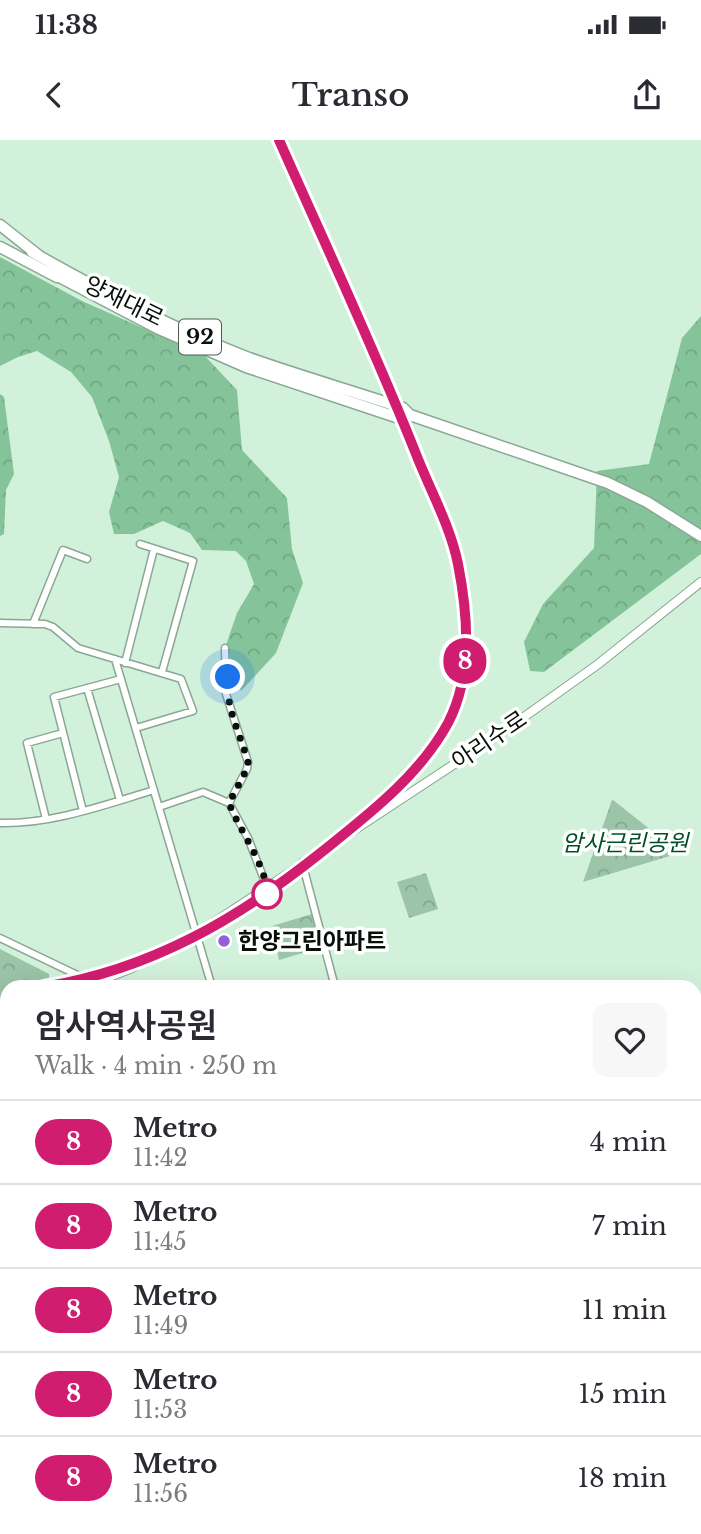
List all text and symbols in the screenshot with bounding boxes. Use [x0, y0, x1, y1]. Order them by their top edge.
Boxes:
text: 11:38 [35, 9, 98, 41]
text: Transo [292, 75, 409, 115]
icon: back [35, 76, 73, 114]
icon: share [628, 76, 666, 114]
street label: 양재대로 [80, 270, 168, 332]
road number: 92 [179, 320, 221, 354]
line badge: 8 [442, 638, 488, 684]
text: 8 [457, 646, 473, 675]
your location [210, 659, 245, 694]
street label: 아리수로 [446, 705, 532, 775]
park label: 암사근린공원 [562, 829, 690, 857]
unlabelled marker [252, 879, 282, 909]
place label: 한양그린아파트 [238, 927, 386, 955]
marker: 한양그린아파트 [216, 933, 232, 949]
button: heart [593, 1003, 667, 1077]
text: 암사역사공원 [35, 1005, 217, 1046]
text: Walk · 4 min · 250 m [35, 1052, 277, 1080]
text: Metro [133, 1112, 217, 1144]
text: 4 min [590, 1126, 667, 1158]
text: 8 [66, 1127, 81, 1156]
text: 11:42 [133, 1144, 188, 1172]
text: Metro [133, 1196, 217, 1228]
text: 7 min [592, 1210, 667, 1242]
text: 8 [66, 1211, 81, 1240]
text: 11:45 [133, 1228, 187, 1256]
text: Metro [133, 1280, 217, 1312]
text: 11 min [582, 1294, 667, 1326]
text: 8 [66, 1295, 81, 1324]
text: 11:49 [133, 1312, 188, 1340]
text: Metro [133, 1364, 217, 1396]
text: 15 min [578, 1378, 667, 1410]
text: 8 [66, 1379, 81, 1408]
text: 11:53 [133, 1396, 187, 1424]
text: Metro [133, 1448, 217, 1480]
text: 18 min [578, 1462, 667, 1494]
text: 8 [66, 1463, 81, 1492]
text: 11:56 [133, 1480, 188, 1508]

